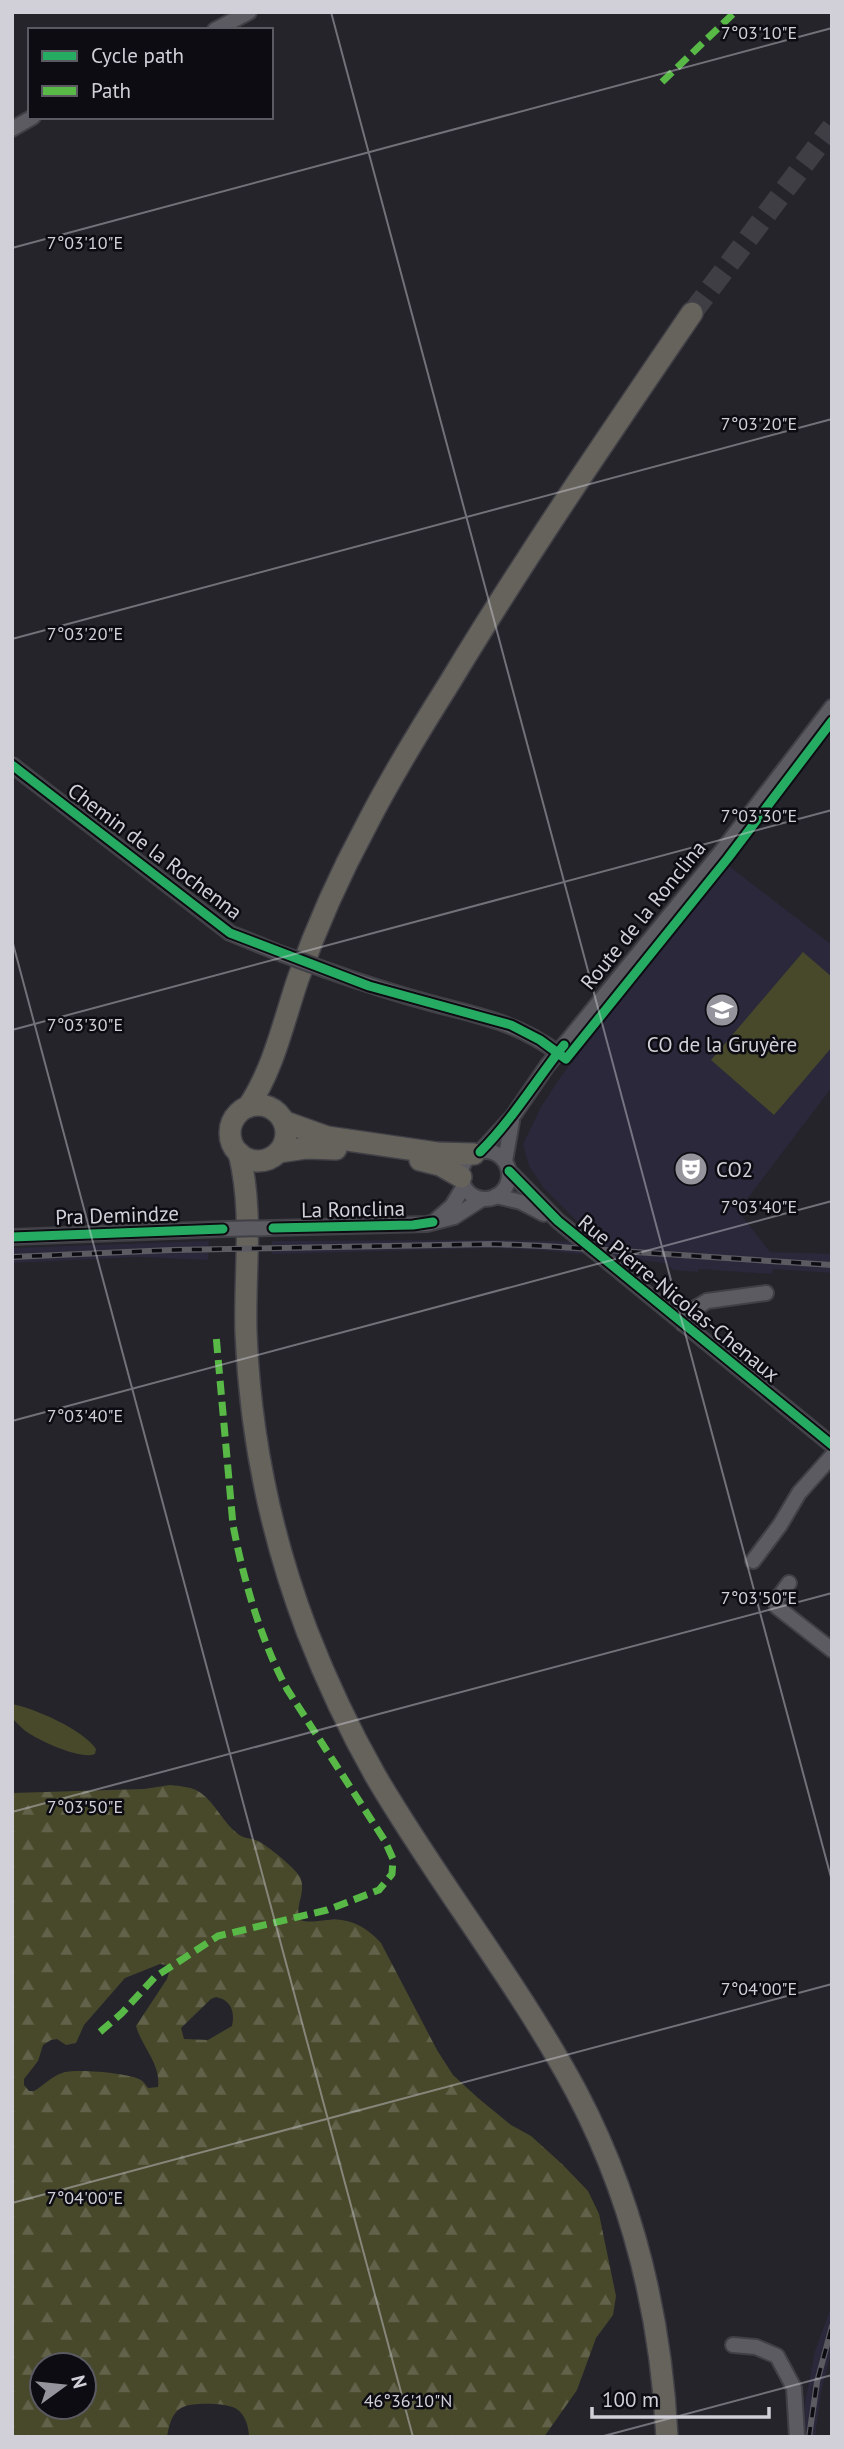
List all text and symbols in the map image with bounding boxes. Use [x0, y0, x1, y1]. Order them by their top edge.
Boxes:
text: 7°03'10"E [721, 21, 797, 44]
legend [28, 28, 273, 119]
text: Cycle path [91, 42, 184, 69]
text: Path [91, 77, 131, 104]
text: 7°03'10"E [47, 231, 123, 254]
text: 7°03'20"E [721, 412, 797, 435]
text: 7°03'20"E [47, 622, 123, 645]
street label: Chemin de la Rochenna [62, 777, 248, 925]
text: 7°03'30"E [721, 804, 797, 827]
street label: Route de la Ronclina [575, 835, 711, 995]
school or university icon: CO de la Gruyère [703, 991, 741, 1029]
text: 7°03'30"E [47, 1013, 123, 1036]
place label: CO de la Gruyère [647, 1031, 797, 1058]
theatre icon: CO2 [672, 1150, 710, 1188]
place label: CO2 [716, 1156, 753, 1183]
street label: La Ronclina [301, 1195, 405, 1223]
text: 7°03'40"E [721, 1195, 797, 1218]
street label: Pra Demindze [55, 1199, 179, 1231]
street label: Rue Pierre-Nicolas-Chenaux [573, 1208, 785, 1388]
text: 7°03'40"E [47, 1404, 123, 1427]
text: 7°03'50"E [721, 1586, 797, 1609]
text: 7°03'50"E [47, 1795, 123, 1818]
text: 7°04'00"E [721, 1977, 797, 2000]
text: 7°04'00"E [47, 2186, 123, 2209]
north arrow [28, 2351, 98, 2421]
text: N [66, 2372, 93, 2391]
scale bar [592, 2376, 769, 2420]
text: 100 m [602, 2386, 659, 2413]
text: 46°36'10"N [364, 2389, 452, 2412]

